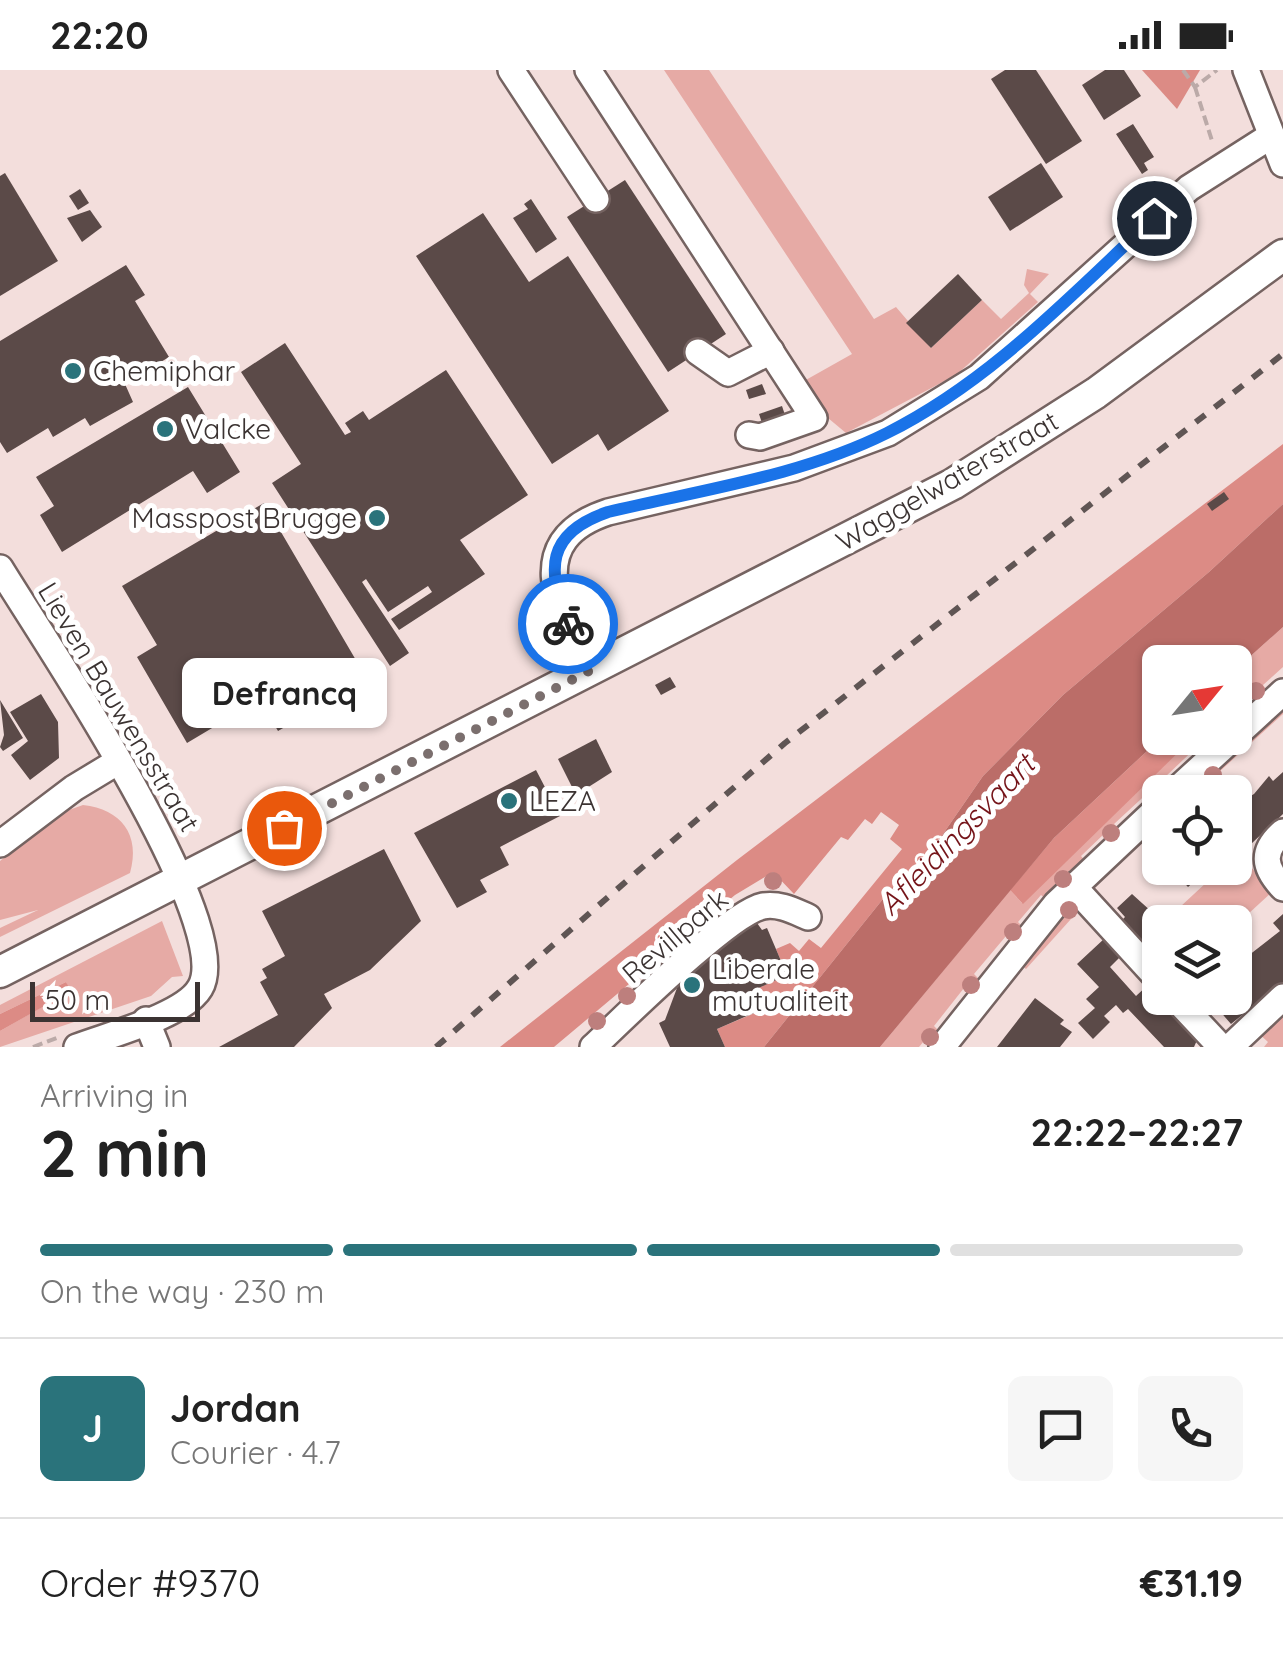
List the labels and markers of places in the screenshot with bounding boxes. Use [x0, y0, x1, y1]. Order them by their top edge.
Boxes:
pin [1112, 176, 1197, 261]
place label: Chemiphar [93, 353, 235, 388]
marker: Chemiphar [62, 360, 84, 382]
place label: Valcke [185, 411, 271, 446]
marker: Valcke [154, 418, 176, 440]
place label: Masspost Brugge [132, 500, 357, 535]
marker: Masspost Brugge [366, 507, 388, 529]
callout: Defrancq [182, 658, 386, 728]
place label: LEZA [529, 783, 596, 818]
pin [242, 786, 327, 871]
marker: LEZA [498, 790, 520, 812]
place label: Liberale mutualiteit [712, 951, 849, 1018]
marker: Liberale mutualiteit [681, 974, 703, 996]

